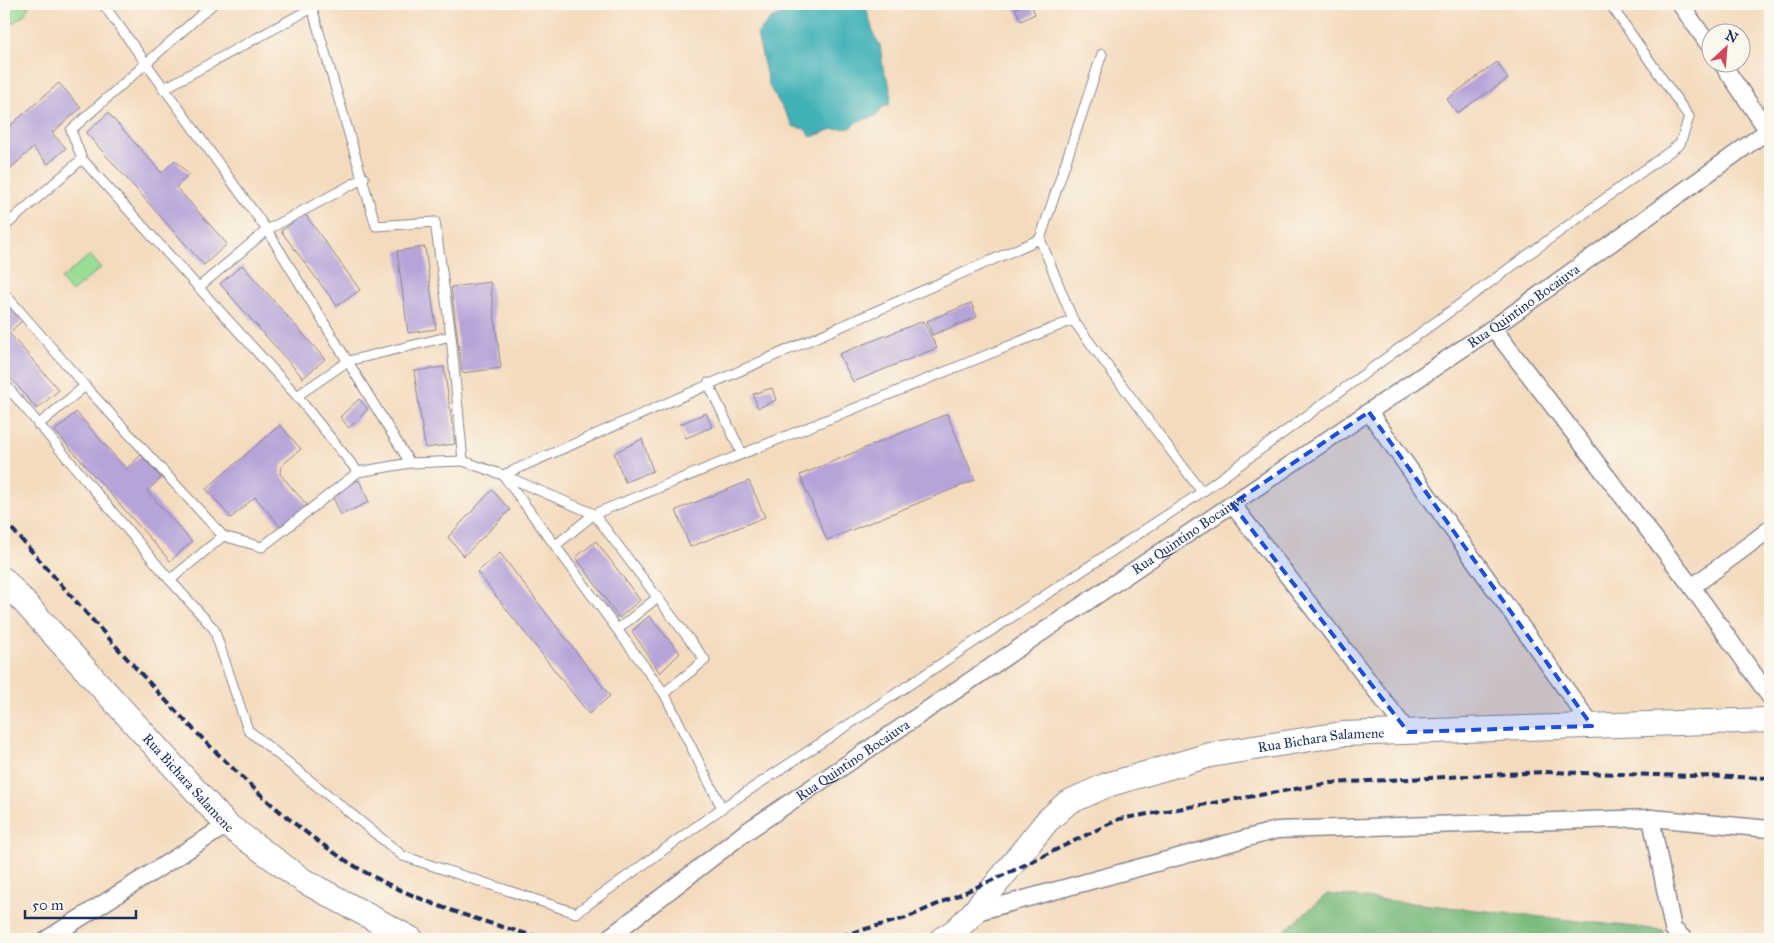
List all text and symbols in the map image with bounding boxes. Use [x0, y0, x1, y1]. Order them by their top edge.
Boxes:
north arrow [1702, 22, 1752, 72]
text: N [1722, 27, 1741, 47]
street label: Rua Quintino Bocaiuva [1464, 261, 1583, 352]
street label: Rua Quintino Bocaiuva [1128, 490, 1249, 578]
street label: Rua Quintino Bocaiuva [793, 716, 913, 805]
street label: Rua Bichara Salamene [1256, 725, 1385, 756]
street label: Rua Bichara Salamene [139, 730, 237, 836]
scale bar [25, 888, 136, 920]
text: 50 m [32, 896, 64, 914]

